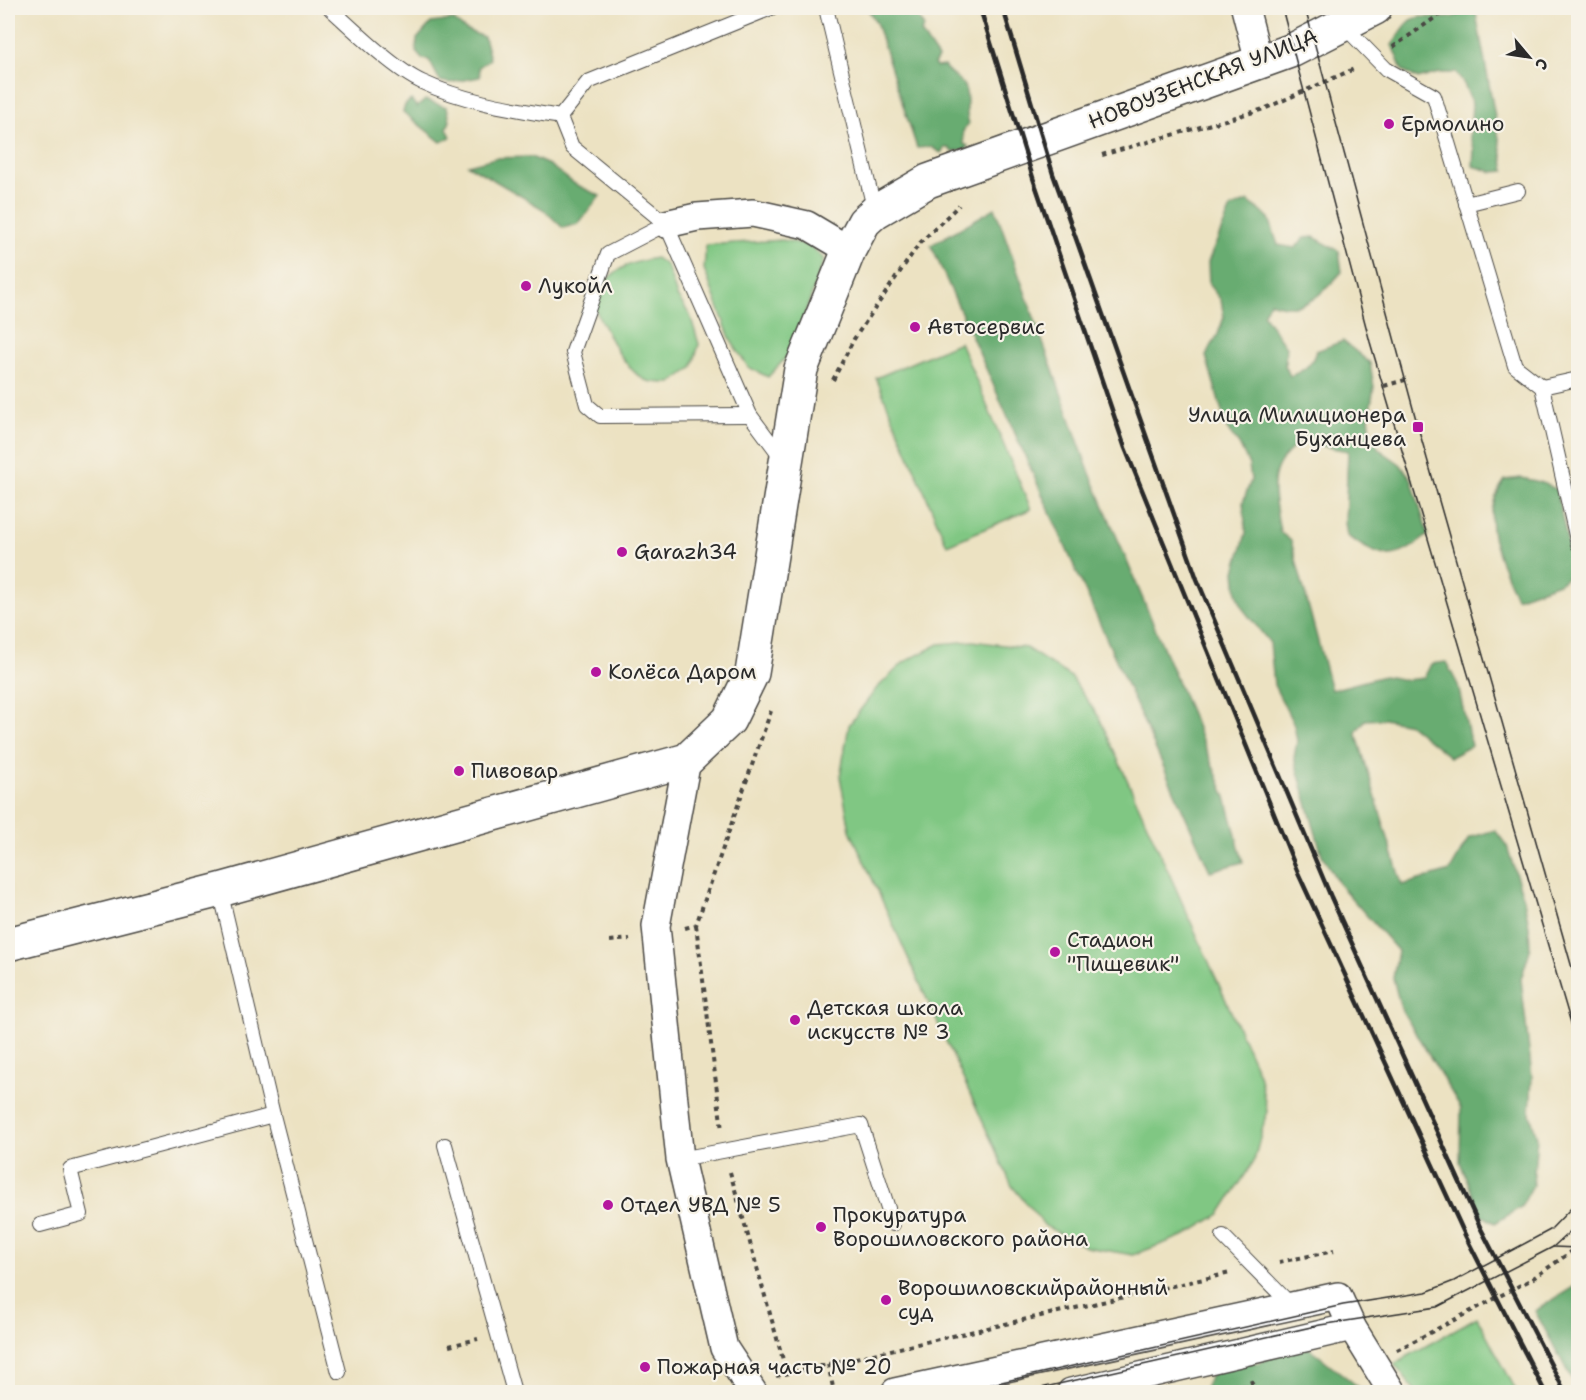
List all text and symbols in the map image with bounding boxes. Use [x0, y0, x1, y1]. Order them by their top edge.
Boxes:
street label: НОВОУЗЕНСКАЯ УЛИЦА [1084, 22, 1322, 136]
north arrow [1499, 27, 1559, 87]
text: С [1530, 55, 1553, 74]
place label: Ермолино [1401, 110, 1504, 138]
marker: Ермолино [1382, 117, 1396, 131]
place label: Лукойл [538, 272, 613, 300]
marker: Лукойл [519, 279, 533, 293]
place label: Автосервис [927, 313, 1045, 341]
marker: Автосервис [908, 320, 922, 334]
place label: Улица Милиционера Буханцева [1188, 401, 1406, 453]
marker: Улица Милиционера Буханцева [1411, 420, 1425, 434]
place label: Garazh34 [634, 538, 737, 566]
marker: Garazh34 [615, 545, 629, 559]
place label: Колёса Даром [608, 658, 756, 686]
marker: Колёса Даром [589, 665, 603, 679]
place label: Пивовар [471, 757, 558, 785]
marker: Пивовар [452, 764, 466, 778]
place label: Стадион "Пищевик" [1067, 926, 1179, 978]
marker: Стадион "Пищевик" [1048, 945, 1062, 959]
place label: Детская школа искусств № 3 [807, 994, 963, 1046]
marker: Детская школа искусств № 3 [788, 1013, 802, 1027]
place label: Отдел УВД № 5 [620, 1191, 781, 1219]
marker: Отдел УВД № 5 [601, 1198, 615, 1212]
place label: Прокуратура Ворошиловского района [833, 1201, 1088, 1253]
marker: Прокуратура Ворошиловского района [814, 1220, 828, 1234]
place label: Ворошиловскийрайонный суд [898, 1274, 1168, 1326]
marker: Ворошиловскийрайонный суд [879, 1293, 893, 1307]
place label: Пожарная часть № 20 [657, 1353, 892, 1381]
marker: Пожарная часть № 20 [638, 1360, 652, 1374]

